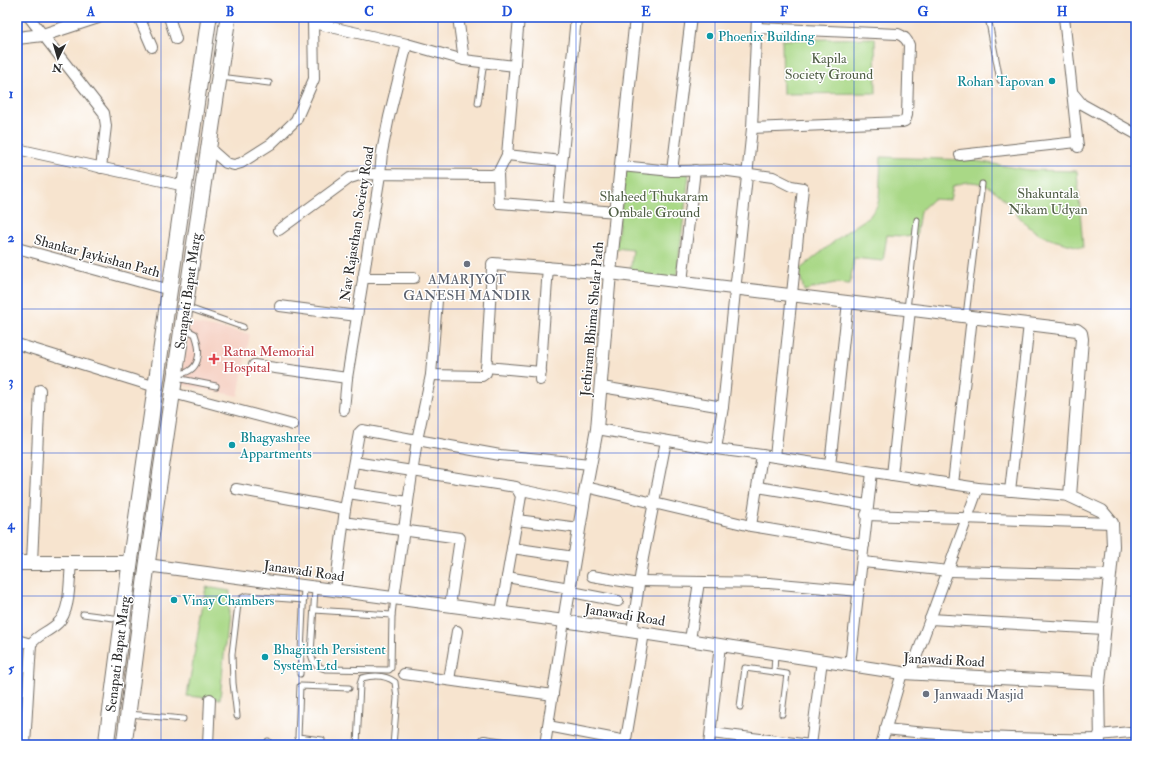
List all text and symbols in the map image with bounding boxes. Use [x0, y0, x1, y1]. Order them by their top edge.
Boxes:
text: A [86, 4, 96, 20]
text: B [226, 4, 234, 20]
text: C [364, 4, 374, 20]
text: D [502, 4, 513, 20]
text: E [641, 4, 651, 20]
text: F [780, 4, 789, 20]
text: G [918, 4, 929, 20]
text: H [1057, 4, 1068, 20]
place label: Phoenix Building [718, 28, 816, 45]
marker: Phoenix Building [705, 31, 715, 41]
north arrow [38, 38, 78, 78]
park label: Kapila Society Ground [785, 50, 873, 84]
text: N [51, 60, 64, 74]
place label: Rohan Tapovan [957, 73, 1044, 91]
marker: Rohan Tapovan [1047, 76, 1057, 86]
text: 1 [9, 86, 14, 102]
street label: Nav Rajasthan Society Road [336, 145, 379, 303]
park label: Shakuntala Nikam Udyan [1008, 185, 1088, 219]
park label: Shaheed Thukaram Ombale Ground [600, 188, 709, 221]
text: 2 [8, 230, 15, 246]
street label: Shankar Jaykishan Path [32, 231, 162, 282]
street label: Senapati Bapat Marg [171, 231, 206, 350]
street label: Jethiram Bhima Shelar Path [577, 240, 607, 398]
marker: AMARJYOT GANESH MANDIR [462, 259, 472, 269]
place label: AMARJYOT GANESH MANDIR [403, 271, 532, 304]
place label: Ratna Memorial Hospital [223, 343, 315, 377]
marker: Ratna Memorial Hospital [208, 353, 220, 365]
text: 3 [9, 374, 14, 390]
place label: Bhagyashree Appartments [239, 429, 312, 463]
marker: Bhagyashree Appartments [227, 440, 237, 450]
text: 4 [6, 517, 15, 533]
street label: Janawadi Road [262, 557, 345, 585]
place label: Vinay Chambers [182, 592, 275, 610]
street label: Senapati Bapat Marg [102, 594, 135, 713]
marker: Vinay Chambers [169, 595, 179, 605]
street label: Janawadi Road [583, 600, 666, 630]
place label: Bhagirath Persistent System Ltd [273, 641, 386, 675]
street label: Janawadi Road [902, 649, 985, 671]
marker: Bhagirath Persistent System Ltd [260, 652, 270, 662]
text: 5 [8, 661, 14, 677]
place label: Janwaadi Masjid [933, 686, 1024, 703]
marker: Janwaadi Masjid [921, 689, 931, 699]

